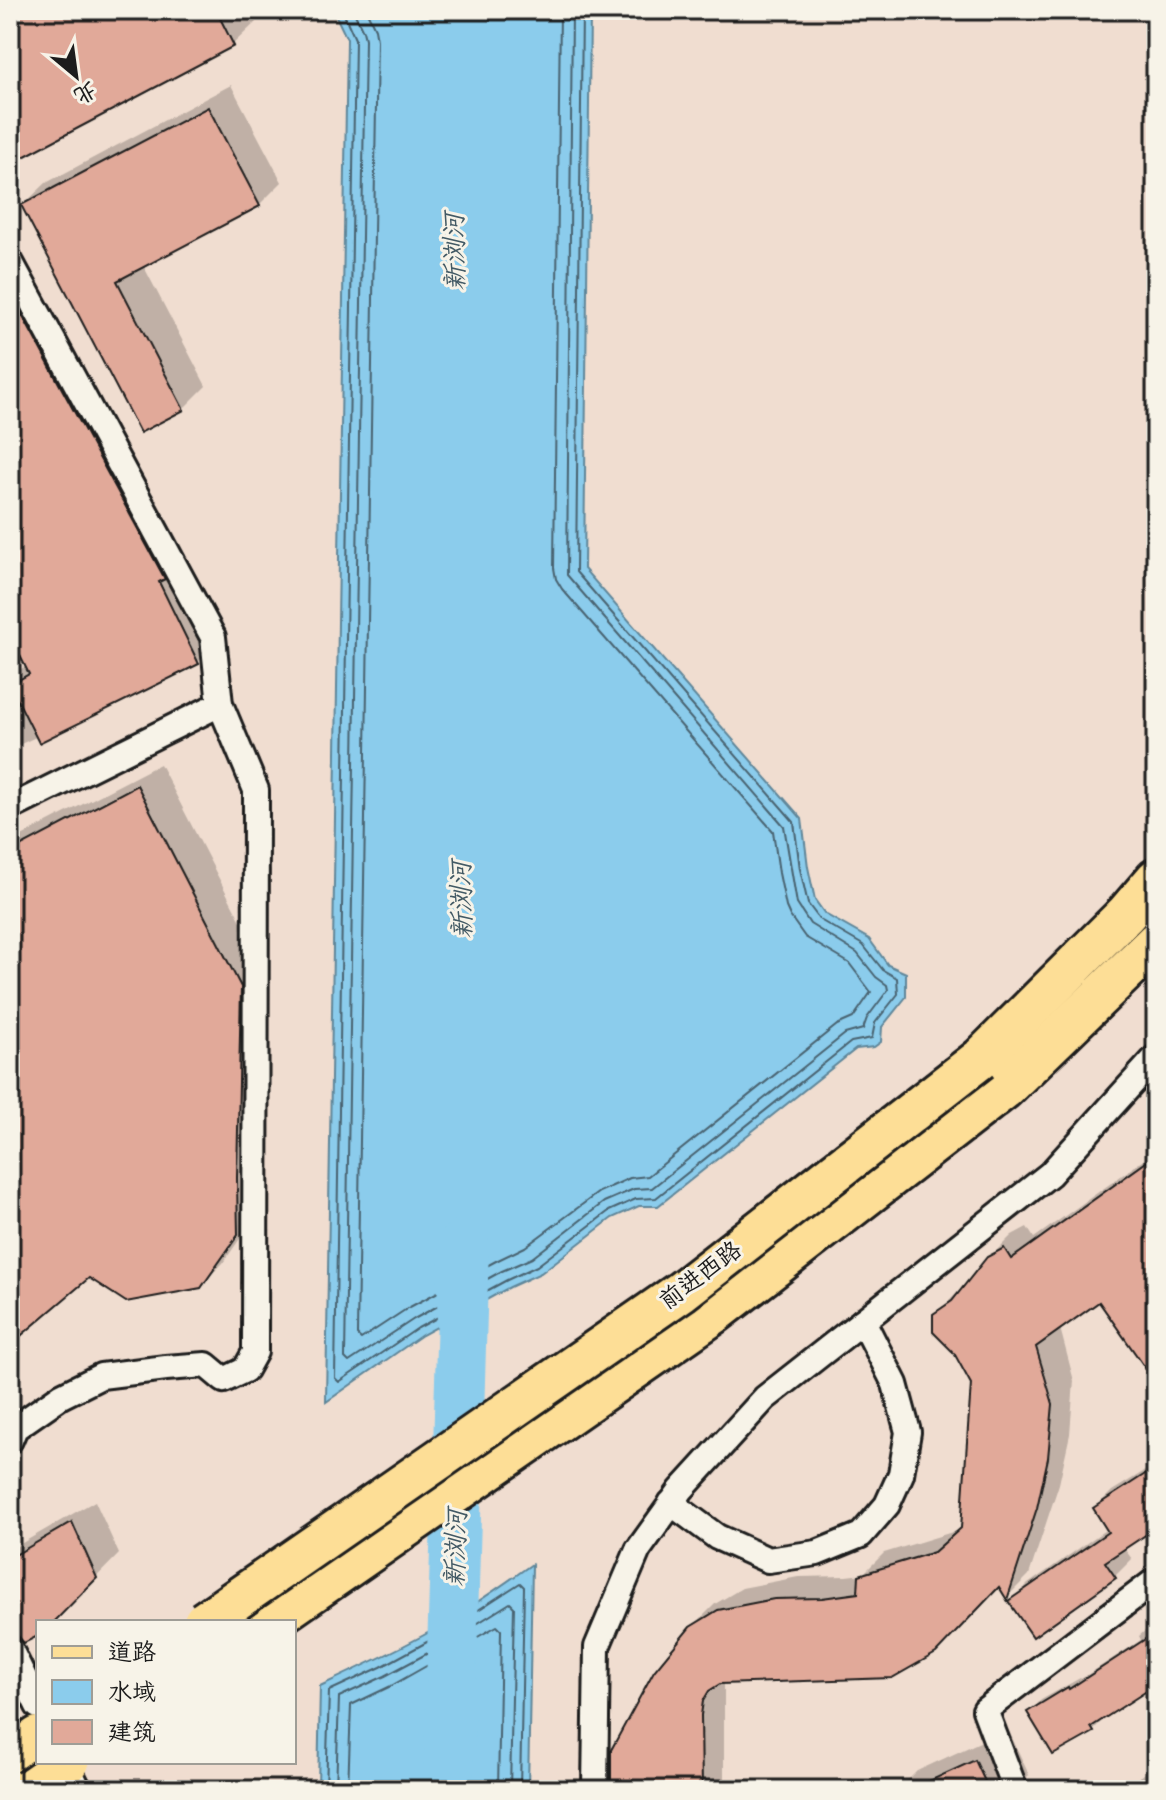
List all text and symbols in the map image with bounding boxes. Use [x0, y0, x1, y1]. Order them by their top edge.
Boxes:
north arrow [36, 36, 116, 116]
text: 北 [69, 76, 103, 112]
water label: 新浏河 [435, 209, 471, 291]
water label: 新浏河 [442, 857, 478, 939]
street label: 前进西路 [651, 1233, 747, 1315]
water label: 新浏河 [436, 1504, 472, 1588]
legend [36, 1620, 296, 1764]
text: 道路 [108, 1635, 156, 1666]
text: 水域 [108, 1675, 156, 1706]
text: 建筑 [108, 1715, 156, 1746]

